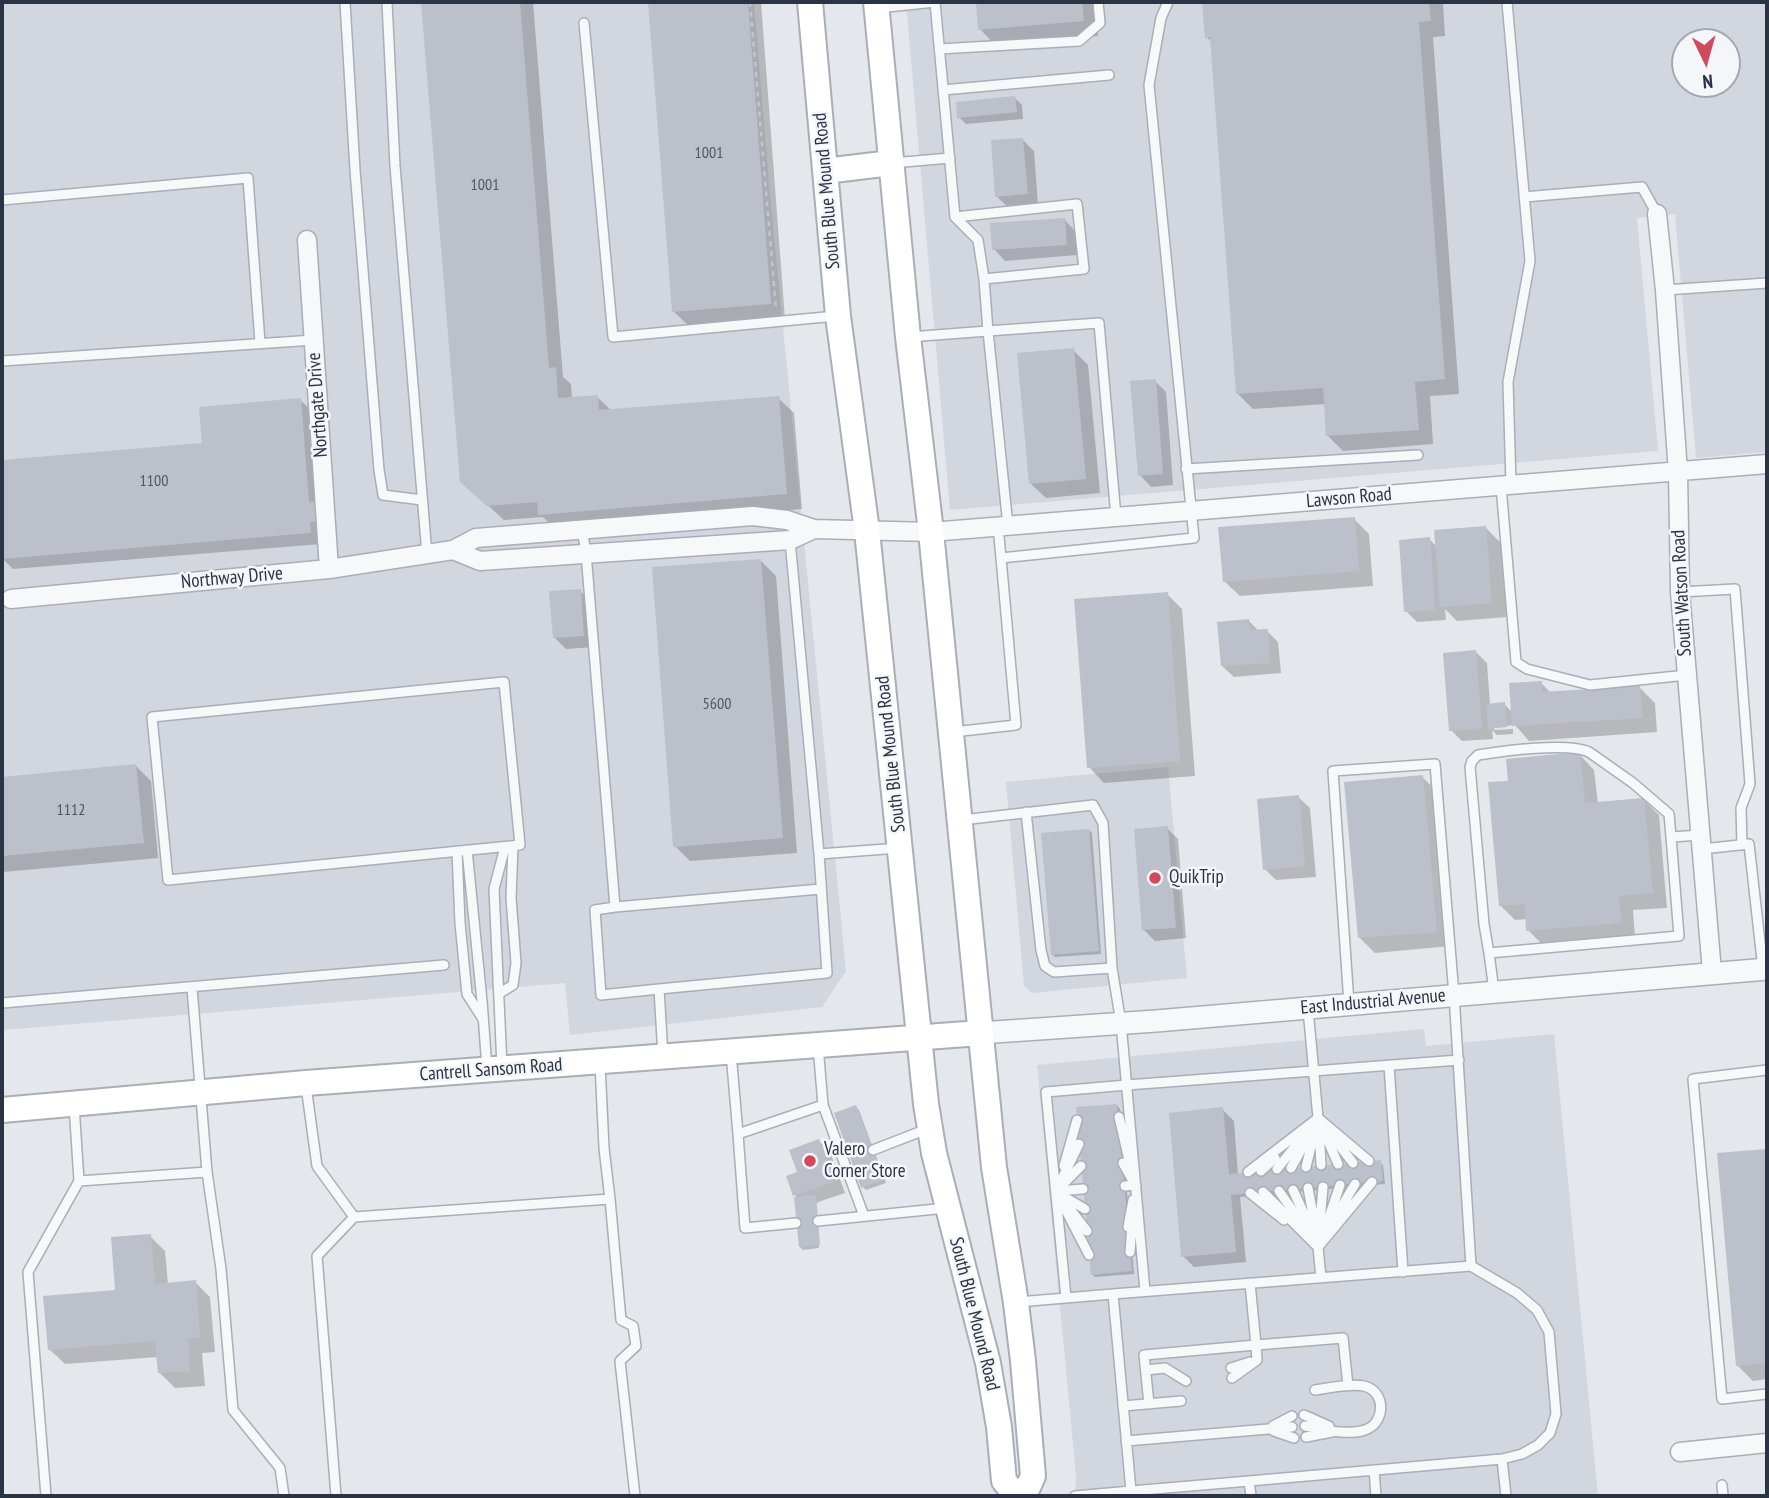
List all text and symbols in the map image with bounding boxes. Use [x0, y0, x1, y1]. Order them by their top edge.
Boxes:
north arrow [1671, 28, 1741, 98]
text: N [1702, 70, 1714, 94]
street label: South Blue Mound Road [809, 112, 845, 270]
house number: 1001 [695, 143, 723, 163]
house number: 1001 [471, 175, 499, 195]
street label: Northgate Drive [303, 352, 333, 458]
house number: 1100 [140, 471, 168, 491]
street label: Lawson Road [1305, 483, 1393, 513]
street label: South Watson Road [1667, 529, 1697, 657]
street label: Northway Drive [180, 562, 284, 594]
street label: South Blue Mound Road [871, 675, 911, 833]
house number: 5600 [703, 694, 731, 714]
house number: 1112 [57, 800, 85, 820]
place label: QuikTrip [1169, 867, 1224, 889]
marker: QuikTrip [1147, 870, 1163, 886]
street label: East Industrial Avenue [1299, 984, 1447, 1020]
street label: Cantrell Sansom Road [419, 1054, 563, 1086]
place label: Valero Corner Store [824, 1139, 905, 1183]
marker: Valero Corner Store [802, 1153, 818, 1169]
street label: South Blue Mound Road [944, 1235, 1004, 1393]

